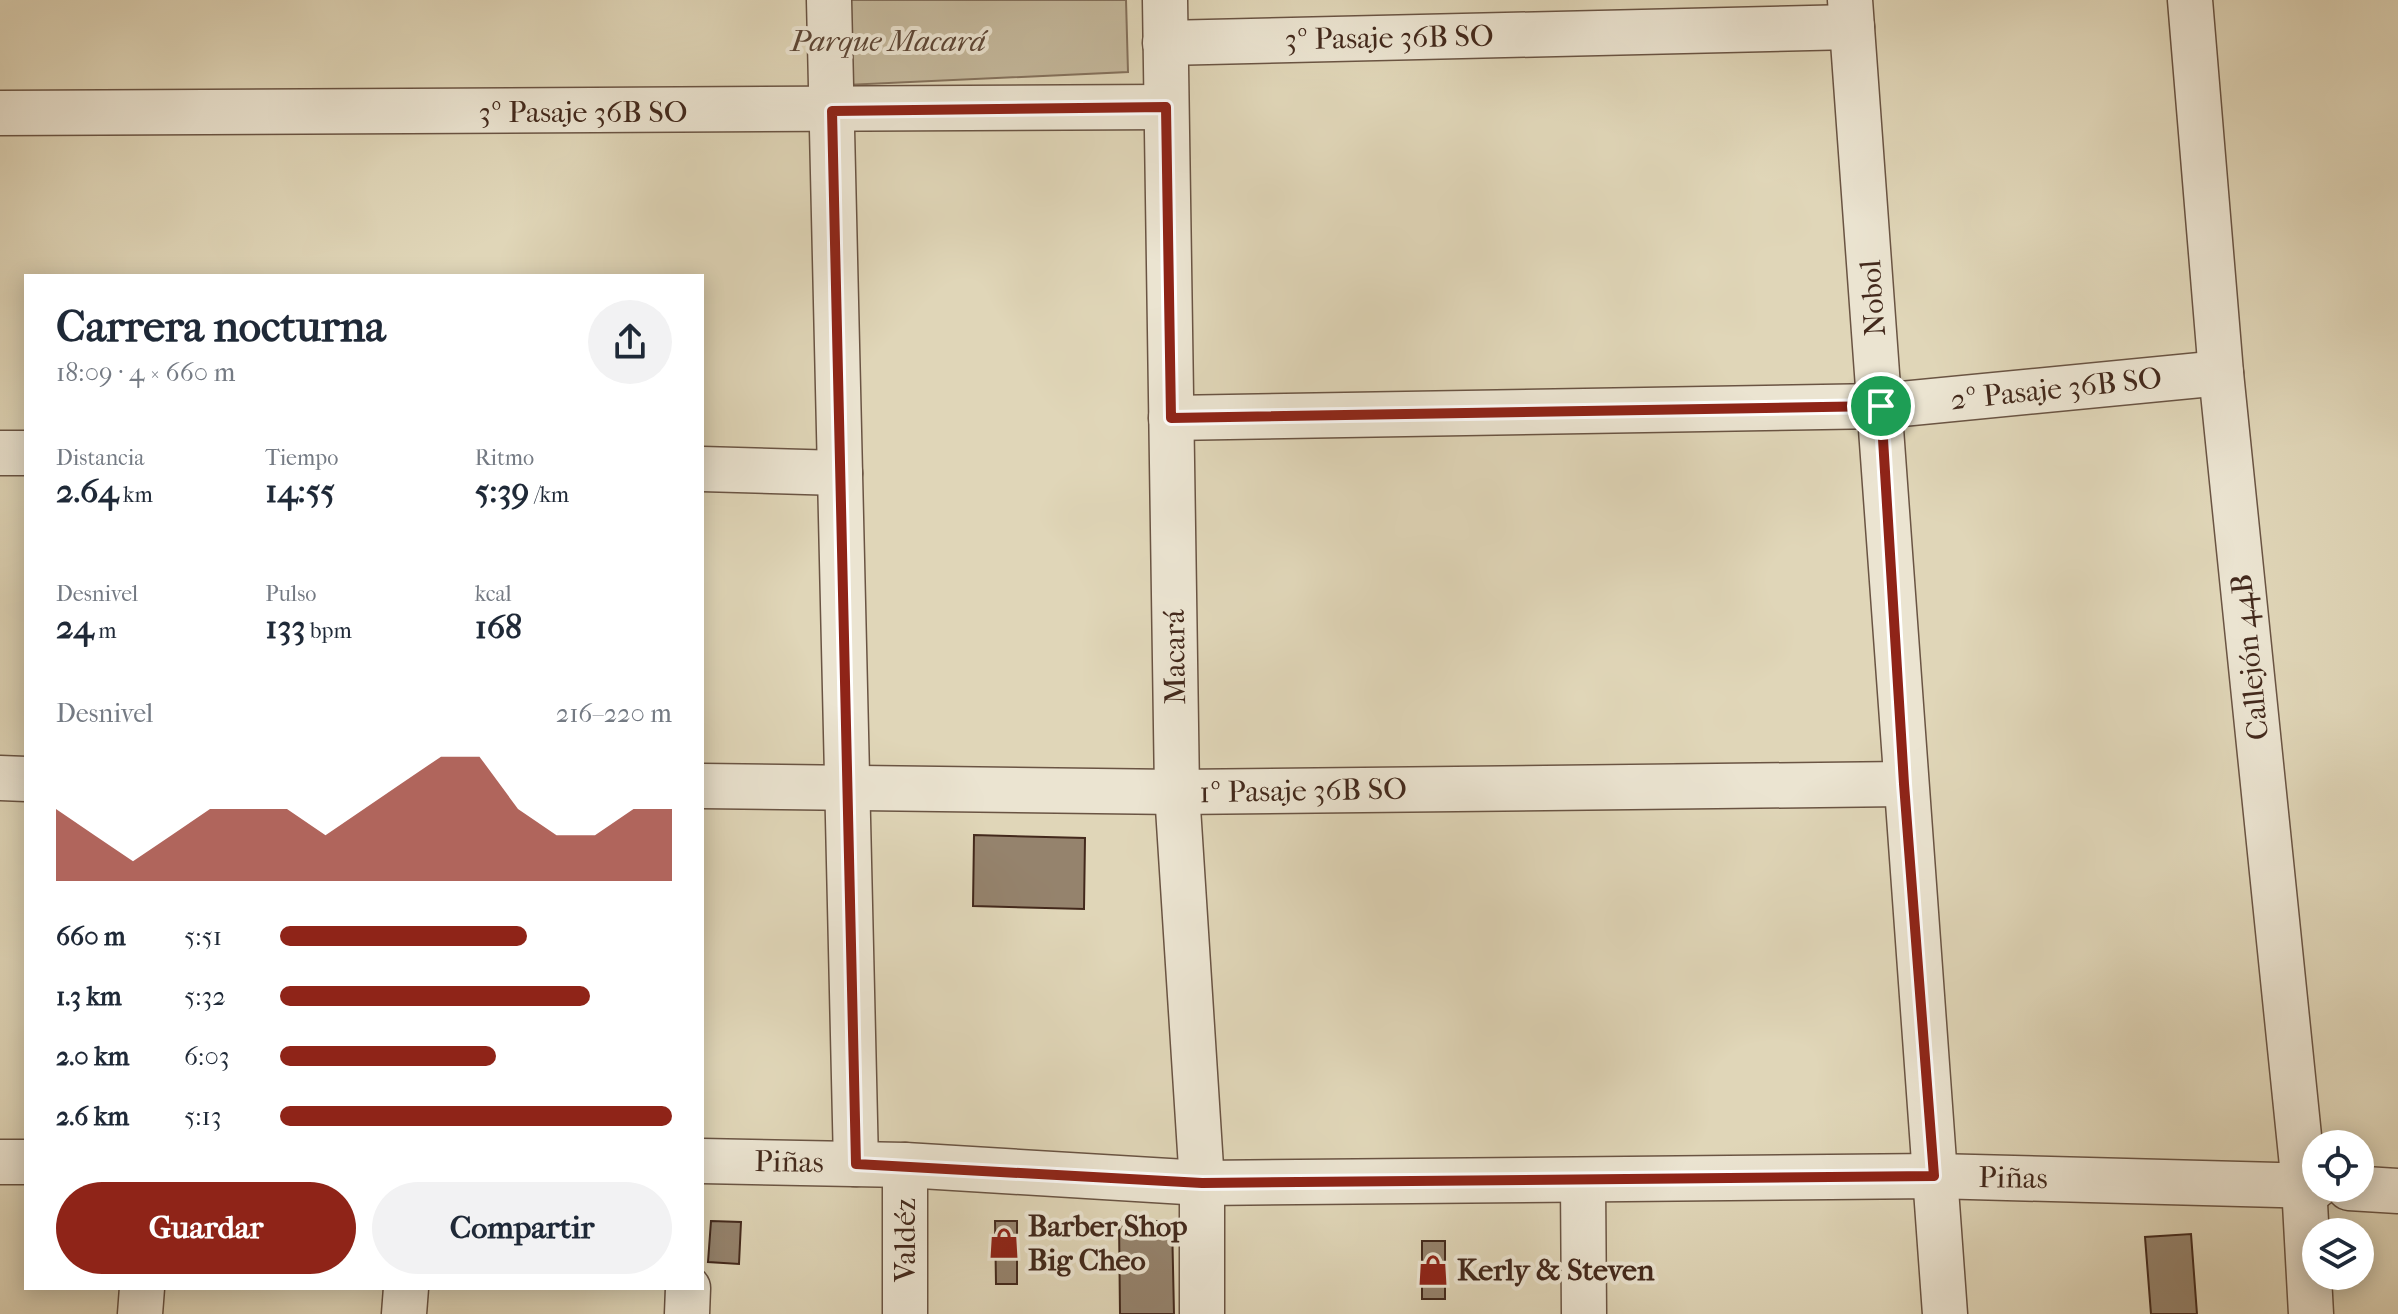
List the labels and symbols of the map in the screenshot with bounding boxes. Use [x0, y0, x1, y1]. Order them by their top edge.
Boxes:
street label: 3º Pasaje 36B SO [1284, 19, 1494, 57]
park label: Parque Macará [788, 24, 989, 59]
street label: 3º Pasaje 36B SO [478, 95, 688, 130]
street label: Nobol [1853, 259, 1893, 337]
street label: 2º Pasaje 36B SO [1949, 361, 2163, 417]
pin [1847, 372, 1915, 440]
street label: Callejón 44B [2224, 572, 2276, 742]
street label: Macará [1157, 608, 1193, 705]
street label: 1º Pasaje 36B SO [1199, 772, 1407, 810]
street label: Piñas [754, 1144, 824, 1180]
street label: Piñas [1978, 1160, 2048, 1196]
street label: Valdéz [888, 1198, 923, 1283]
place label: Barber Shop Big Cheo [1028, 1209, 1188, 1278]
shop icon: Barber Shop Big Cheo [987, 1226, 1021, 1260]
shop icon: Kerly & Steven [1416, 1253, 1450, 1287]
place label: Kerly & Steven [1457, 1253, 1655, 1288]

